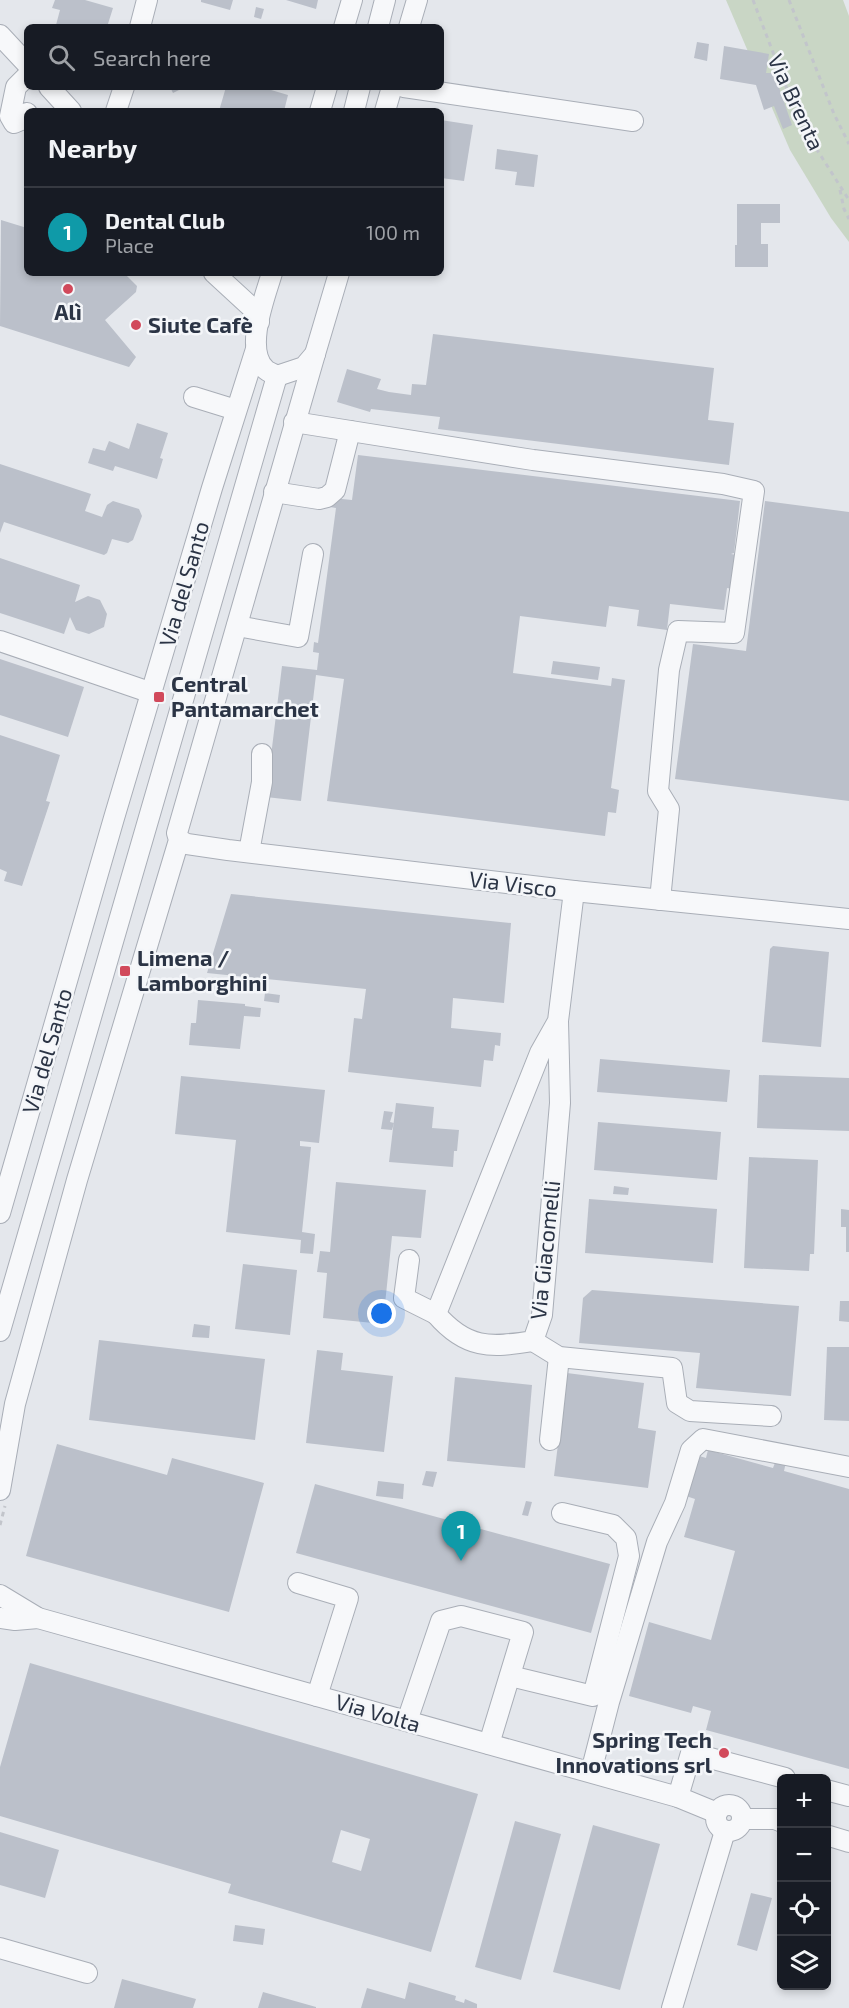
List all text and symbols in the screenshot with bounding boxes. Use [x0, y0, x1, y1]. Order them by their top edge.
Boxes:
search box [24, 24, 444, 90]
icon: search [45, 41, 78, 74]
text: Search here [93, 44, 211, 70]
street label: Via Brenta [763, 49, 830, 154]
text: Nearby [48, 132, 137, 163]
text: Dental Club [105, 207, 225, 233]
text: 1 [63, 220, 72, 244]
text: 100 m [366, 220, 420, 244]
text: Place [105, 233, 154, 257]
marker: Alì [61, 282, 75, 296]
place label: Alì [54, 298, 82, 324]
place label: Siute Cafè [148, 311, 253, 337]
marker: Siute Cafè [129, 318, 143, 332]
street label: Via del Santo [153, 518, 213, 649]
place label: Central Pantamarchet [171, 670, 319, 721]
marker: Central Pantamarchet [152, 690, 166, 704]
street label: Via Visco [468, 865, 559, 901]
place label: Limena / Lamborghini [137, 944, 267, 995]
marker: Limena / Lamborghini [118, 964, 132, 978]
street label: Via del Santo [16, 985, 76, 1116]
street label: Via Giacomelli [524, 1179, 564, 1321]
your location [367, 1299, 396, 1328]
pin: 1 [442, 1512, 480, 1561]
street label: Via Volta [333, 1688, 424, 1737]
place label: Spring Tech Innovations srl [556, 1726, 713, 1777]
marker: Spring Tech Innovations srl [717, 1746, 731, 1760]
map controls [777, 1774, 831, 1990]
button: + [777, 1774, 831, 1828]
button: − [777, 1828, 831, 1882]
button: locate [777, 1882, 831, 1936]
button: layers [777, 1936, 831, 1990]

